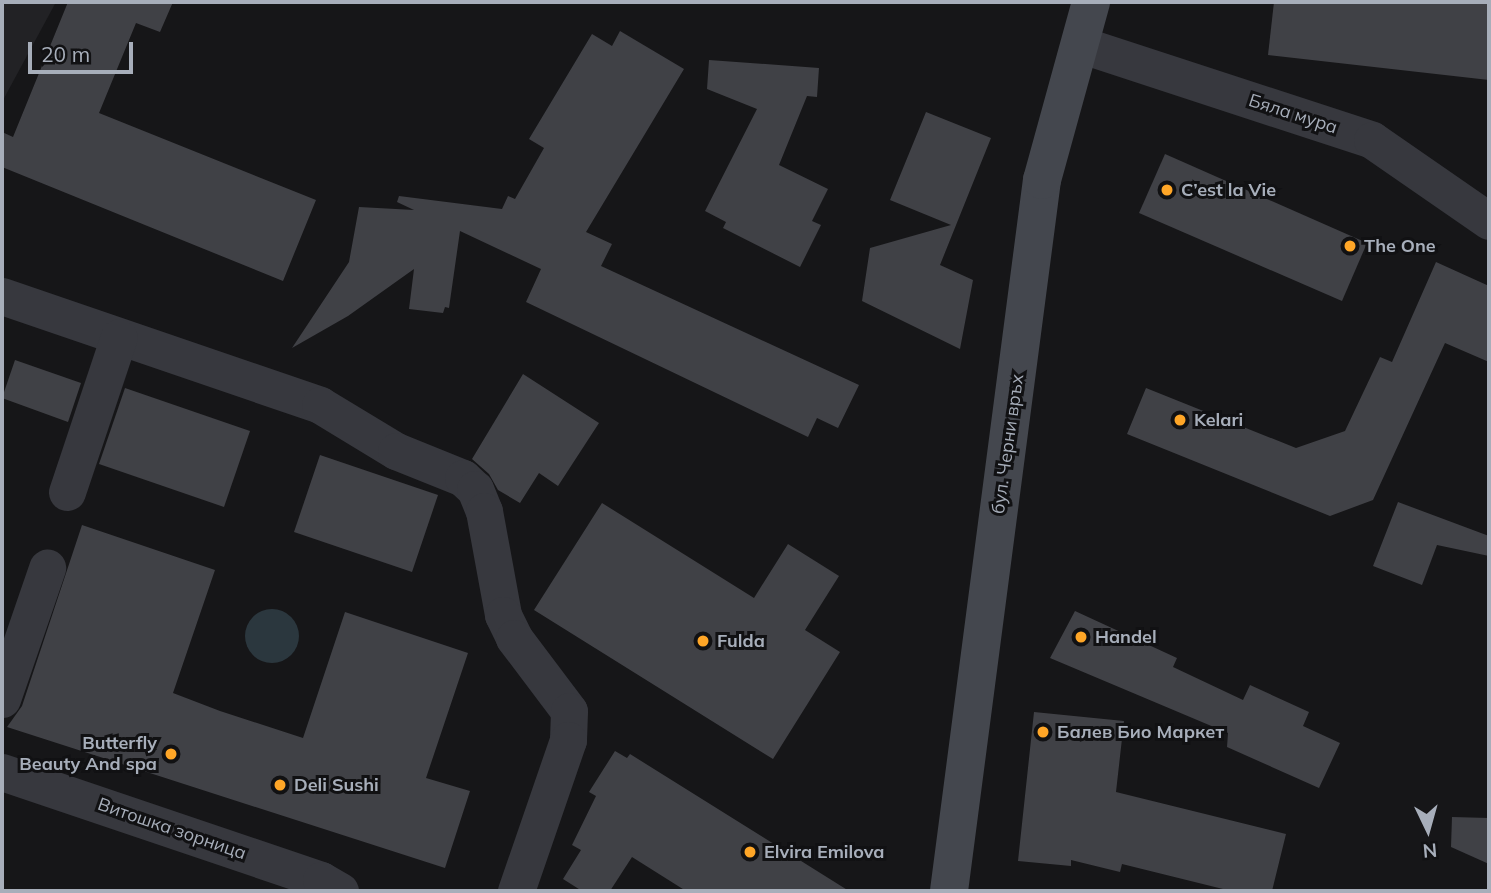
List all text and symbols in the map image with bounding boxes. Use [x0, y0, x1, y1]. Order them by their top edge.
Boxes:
scale bar [32, 28, 136, 72]
text: 20 m [41, 41, 90, 67]
street label: Бяла мура [1246, 89, 1340, 139]
place label: C’est la Vie [1181, 179, 1276, 201]
marker: C’est la Vie [1159, 182, 1175, 198]
place label: The One [1364, 235, 1436, 257]
marker: The One [1342, 238, 1358, 254]
street label: бул. Черни връх [988, 373, 1028, 515]
place label: Kelari [1194, 409, 1243, 431]
marker: Kelari [1172, 412, 1188, 428]
place label: Handel [1095, 626, 1157, 648]
marker: Handel [1073, 629, 1089, 645]
place label: Fulda [717, 630, 765, 652]
marker: Fulda [695, 633, 711, 649]
place label: Балев Био Маркет [1057, 721, 1224, 743]
marker: Балев Био Маркет [1035, 724, 1051, 740]
place label: Butterfly Beauty And spa [19, 733, 157, 776]
marker: Butterfly Beauty And spa [163, 746, 179, 762]
place label: Deli Sushi [294, 774, 379, 796]
marker: Deli Sushi [272, 777, 288, 793]
street label: Витошка зорница [95, 793, 249, 865]
north arrow [1393, 795, 1463, 865]
text: N [1422, 838, 1438, 863]
place label: Elvira Emilova [764, 841, 885, 863]
marker: Elvira Emilova [742, 844, 758, 860]

